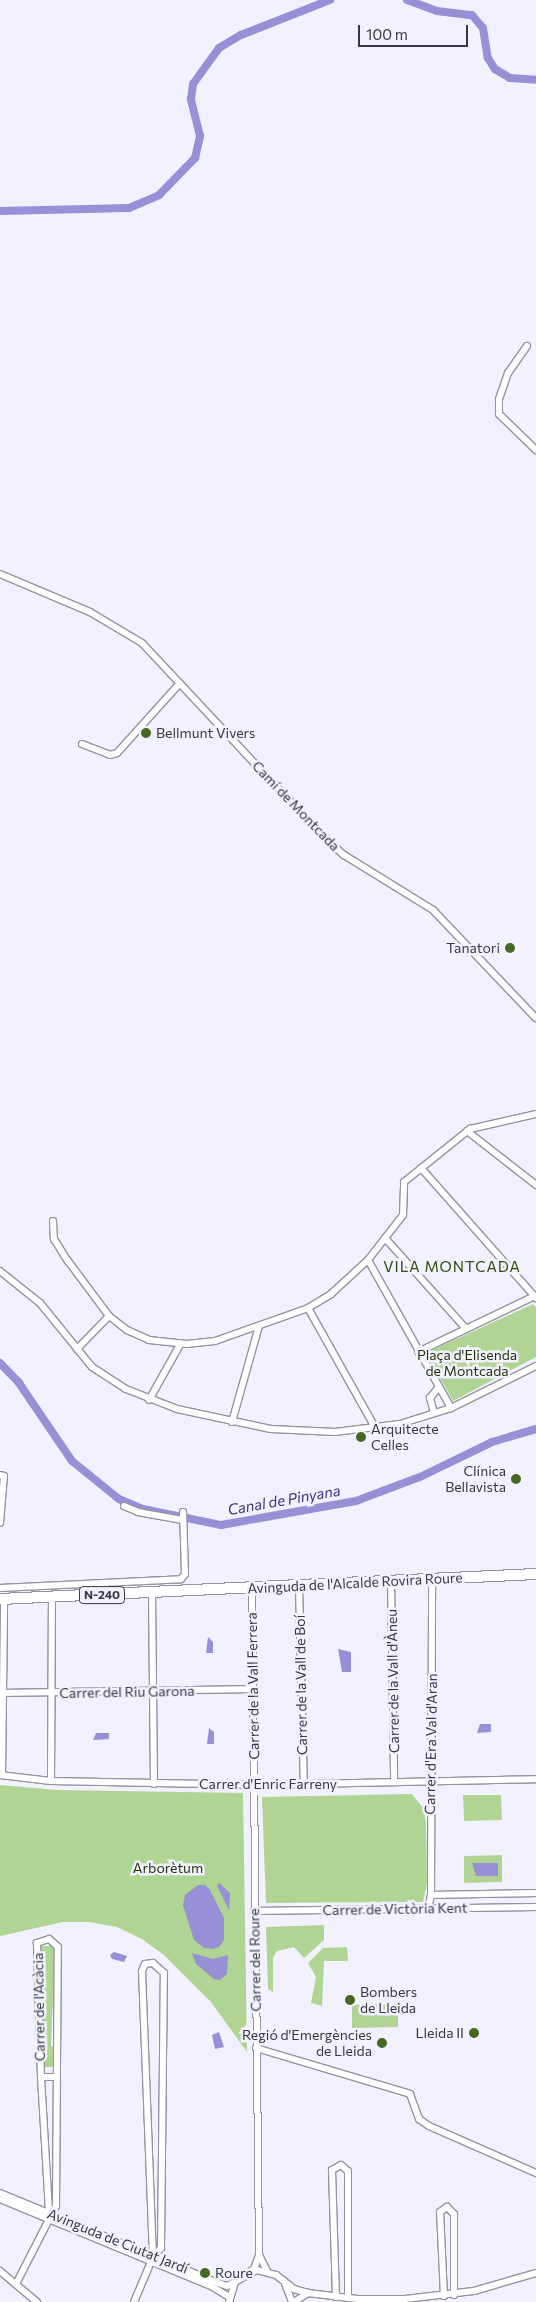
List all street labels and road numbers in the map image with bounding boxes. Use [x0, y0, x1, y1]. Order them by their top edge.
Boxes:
street label: Camí de Montcada [249, 758, 343, 854]
street label: Avinguda de l'Alcalde Rovira Roure [247, 1569, 463, 1597]
road number: N-240 [78, 1586, 126, 1604]
street label: Carrer de la Vall d'Àneu [383, 1609, 403, 1753]
street label: Carrer de la Vall Ferrera [243, 1612, 263, 1760]
street label: Carrer de la Vall de Boí [291, 1615, 311, 1755]
street label: Carrer d'Era Val d'Aran [421, 1673, 441, 1815]
street label: Carrer del Riu Garona [59, 1682, 195, 1702]
street label: Carrer d'Enric Farreny [199, 1776, 337, 1792]
street label: Carrer de Victòria Kent [322, 1899, 468, 1919]
street label: Carrer del Roure [246, 1908, 264, 2012]
street label: Carrer de l'Acàcia [30, 1953, 48, 2061]
street label: Avinguda de Ciutat Jardí [45, 2205, 191, 2277]

